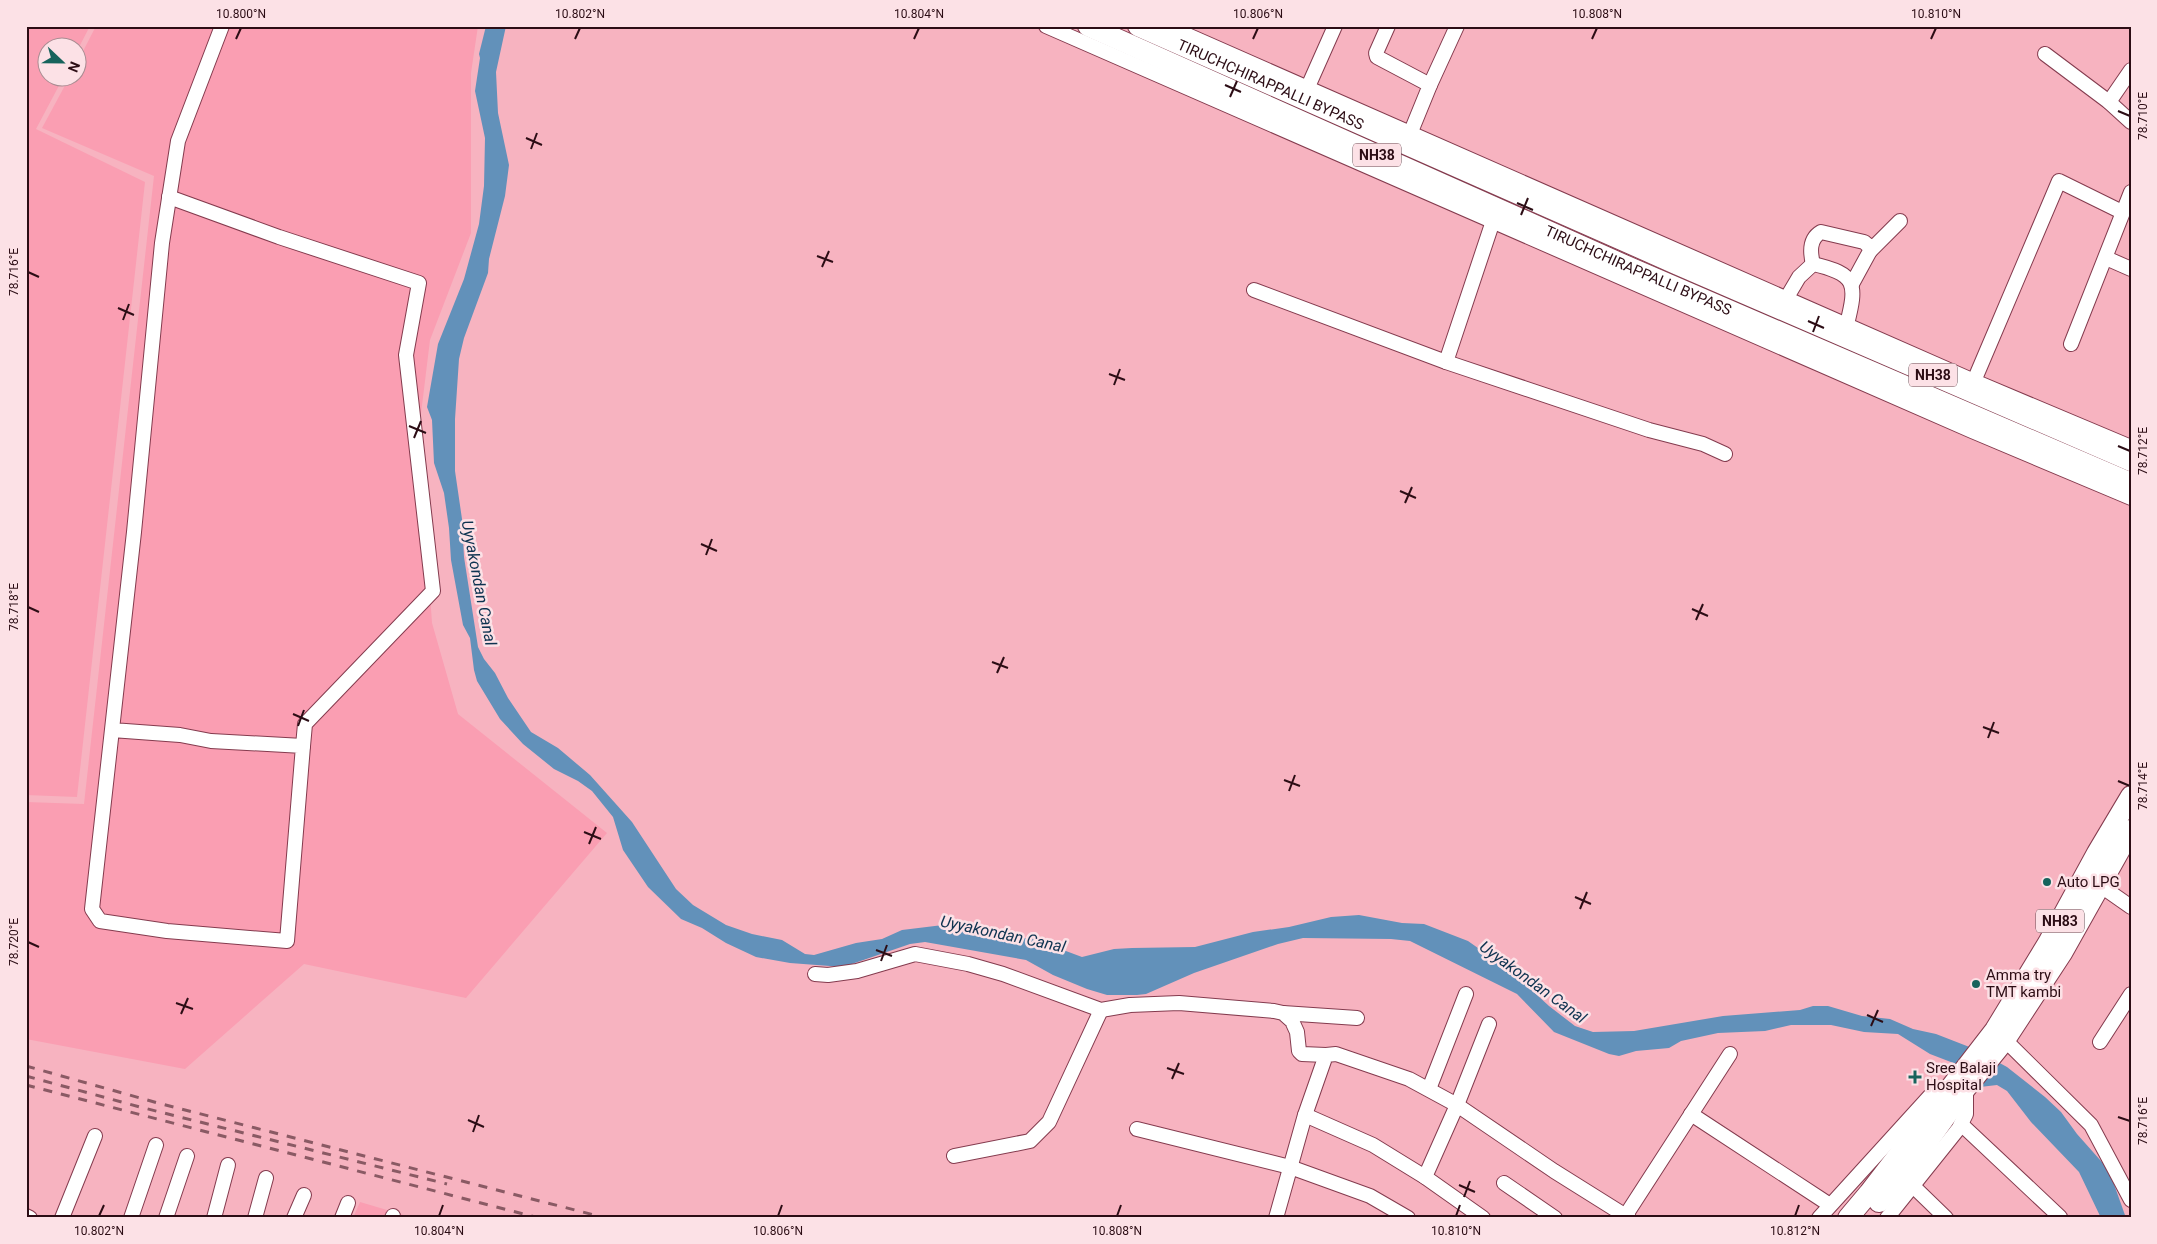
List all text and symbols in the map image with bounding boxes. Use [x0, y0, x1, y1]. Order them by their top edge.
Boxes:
text: 10.800°N [216, 7, 266, 21]
text: 10.802°N [555, 7, 605, 21]
text: 10.804°N [894, 7, 944, 21]
text: 10.806°N [1233, 7, 1283, 21]
text: 10.808°N [1572, 7, 1622, 21]
text: 10.810°N [1911, 7, 1961, 21]
street label: TIRUCHCHIRAPPALLI BYPASS [1175, 36, 1367, 134]
north arrow [38, 38, 88, 88]
text: N [65, 59, 83, 74]
text: 78.710°E [2136, 92, 2150, 140]
road number: NH38 [1353, 144, 1401, 166]
street label: TIRUCHCHIRAPPALLI BYPASS [1542, 222, 1734, 319]
text: 78.716°E [7, 248, 21, 296]
road number: NH38 [1909, 364, 1957, 386]
text: 78.712°E [2136, 427, 2150, 475]
water label: Uyyakondan Canal [458, 519, 501, 648]
text: 78.718°E [7, 583, 21, 631]
text: 78.714°E [2136, 762, 2150, 810]
place label: Auto LPG [2057, 873, 2120, 891]
marker: Auto LPG [2041, 876, 2053, 888]
road number: NH83 [2036, 909, 2084, 932]
water label: Uyyakondan Canal [939, 911, 1068, 957]
text: 78.720°E [7, 918, 21, 966]
water label: Uyyakondan Canal [1476, 937, 1590, 1027]
place label: Amma try TMT kambi [1986, 966, 2061, 1001]
marker: Amma try TMT kambi [1970, 978, 1982, 990]
place label: Sree Balaji Hospital [1926, 1059, 1996, 1094]
marker: Sree Balaji Hospital [1908, 1070, 1922, 1084]
text: 78.716°E [2136, 1097, 2150, 1145]
text: 10.802°N [74, 1224, 124, 1238]
text: 10.804°N [414, 1224, 464, 1238]
text: 10.806°N [753, 1224, 803, 1238]
text: 10.808°N [1092, 1224, 1142, 1238]
text: 10.810°N [1431, 1224, 1481, 1238]
text: 10.812°N [1770, 1224, 1820, 1238]

